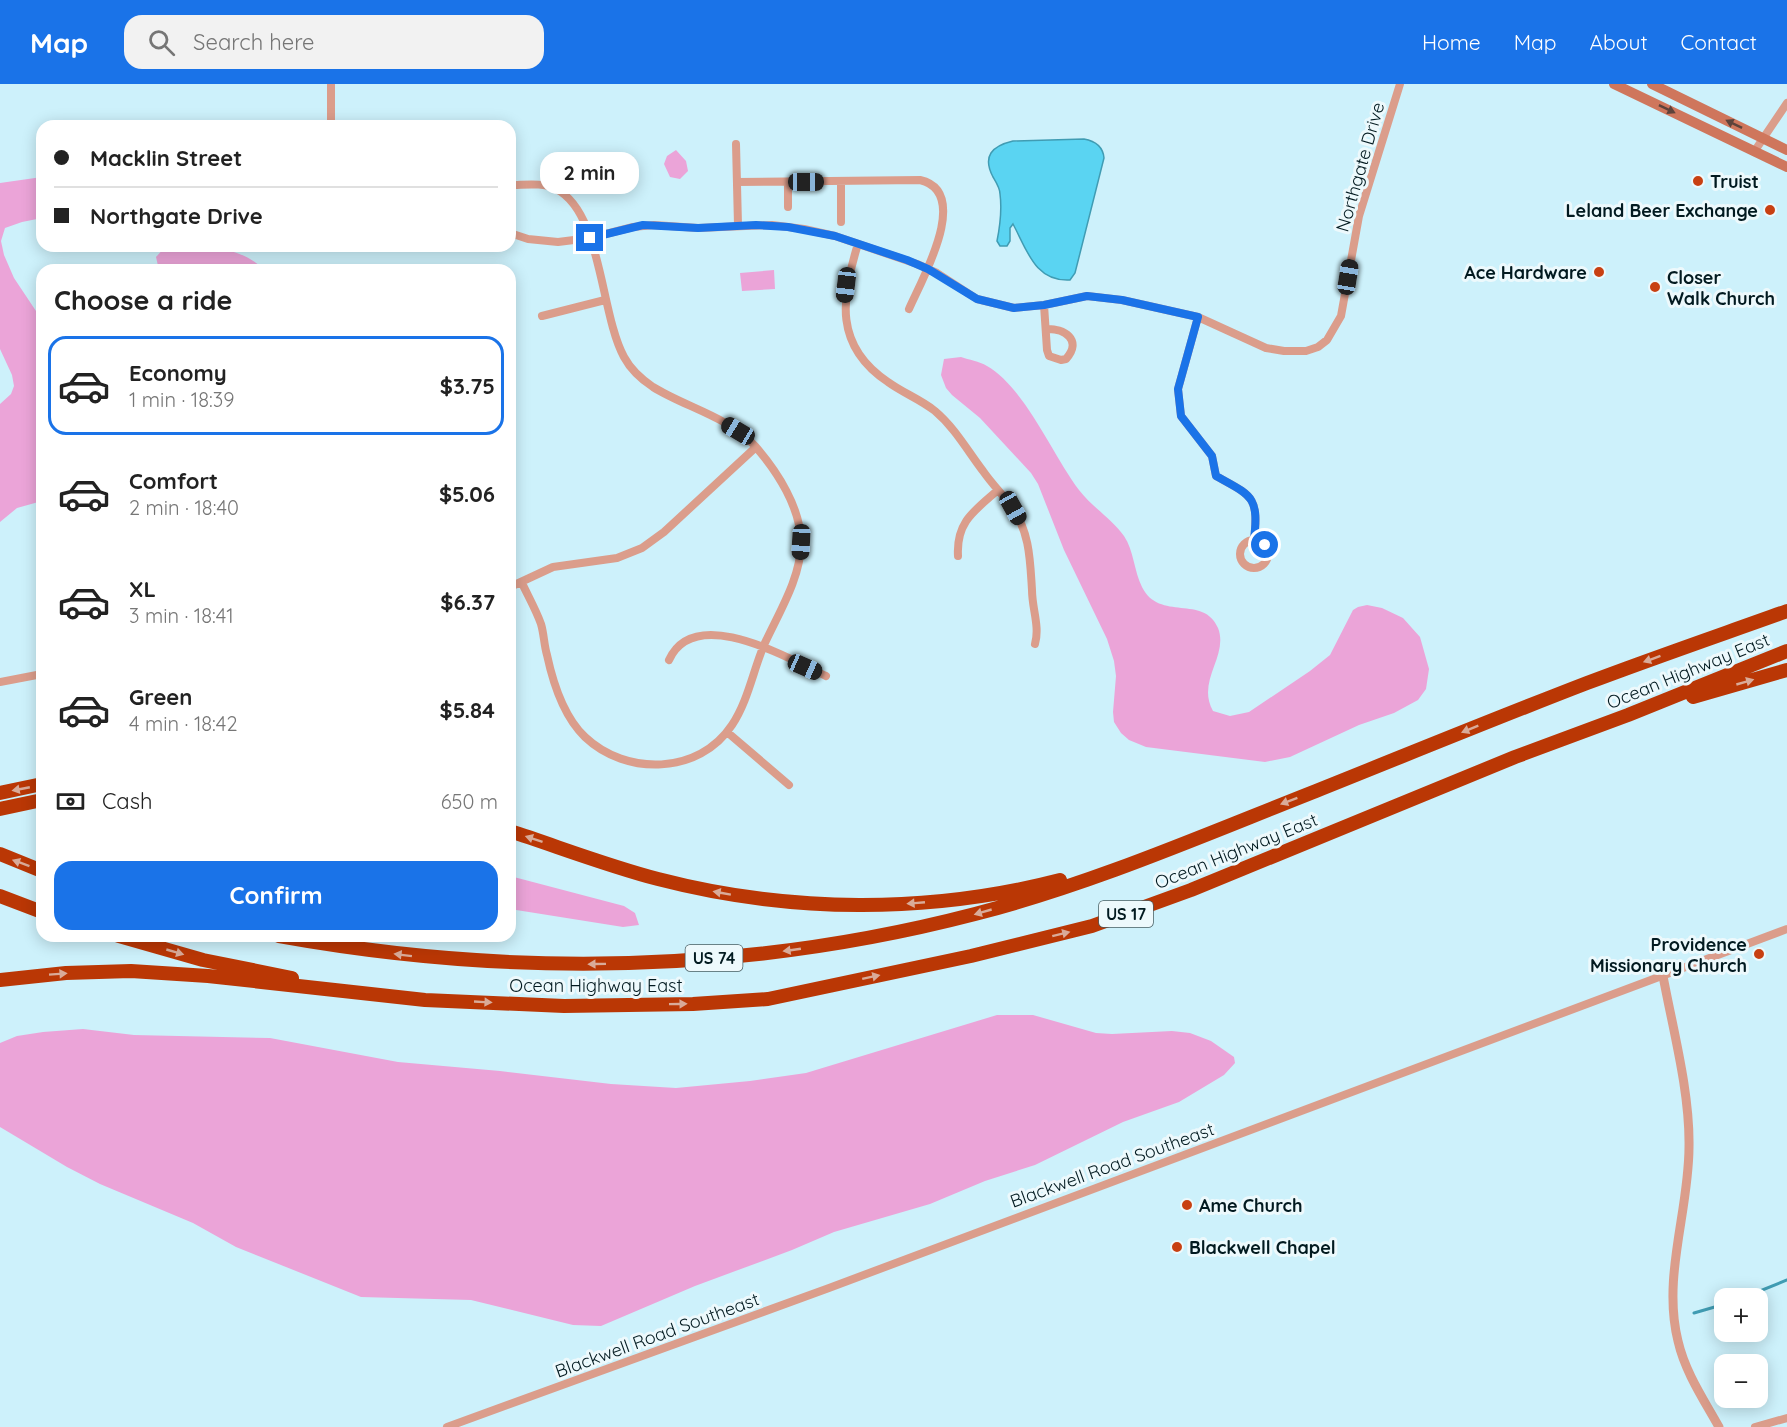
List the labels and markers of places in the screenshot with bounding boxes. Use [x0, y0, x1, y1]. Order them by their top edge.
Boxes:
place label: Truist [1710, 170, 1759, 193]
marker: Truist [1691, 174, 1705, 188]
place label: Leland Beer Exchange [1565, 199, 1758, 222]
marker: Leland Beer Exchange [1763, 203, 1777, 217]
place label: Ace Hardware [1464, 261, 1587, 284]
marker: Ace Hardware [1592, 265, 1606, 279]
place label: Closer Walk Church [1667, 266, 1775, 310]
marker: Closer Walk Church [1648, 280, 1662, 294]
place label: Providence Missionary Church [1590, 933, 1747, 977]
marker: Providence Missionary Church [1752, 947, 1766, 961]
place label: Ame Church [1199, 1194, 1302, 1217]
marker: Ame Church [1180, 1198, 1194, 1212]
place label: Blackwell Chapel [1189, 1236, 1336, 1259]
marker: Blackwell Chapel [1170, 1240, 1184, 1254]

